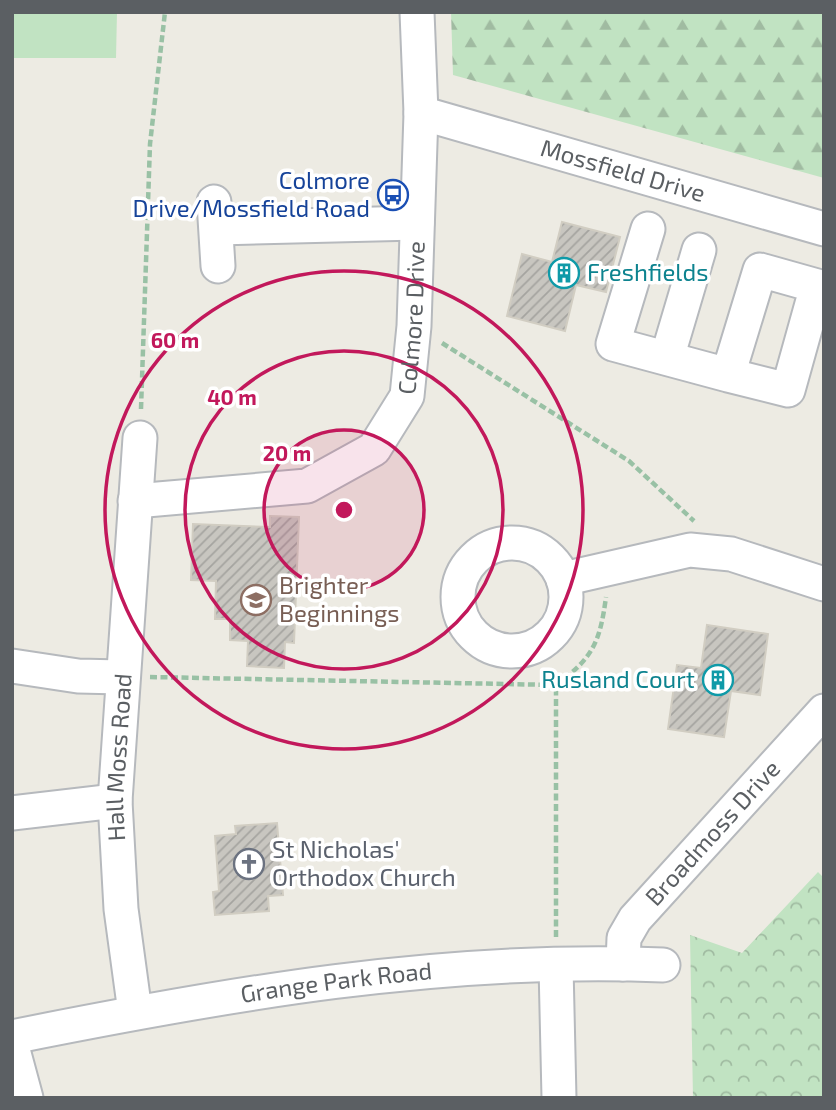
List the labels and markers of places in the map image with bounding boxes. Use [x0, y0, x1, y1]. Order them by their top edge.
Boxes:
place label: Colmore Drive/Mossfield Road [133, 165, 370, 222]
bus stop icon: Colmore Drive/Mossfield Road [376, 178, 410, 212]
building icon: Freshfields [547, 256, 581, 290]
place label: Freshfields [587, 257, 708, 286]
centre of rings [332, 498, 356, 522]
place label: Brighter Beginnings [279, 570, 399, 627]
school or university icon: Brighter Beginnings [239, 583, 273, 617]
building icon: Rusland Court [701, 663, 735, 697]
place label: Rusland Court [541, 664, 695, 693]
place label: St Nicholas' Orthodox Church [272, 834, 456, 891]
church icon: St Nicholas' Orthodox Church [232, 847, 266, 881]

